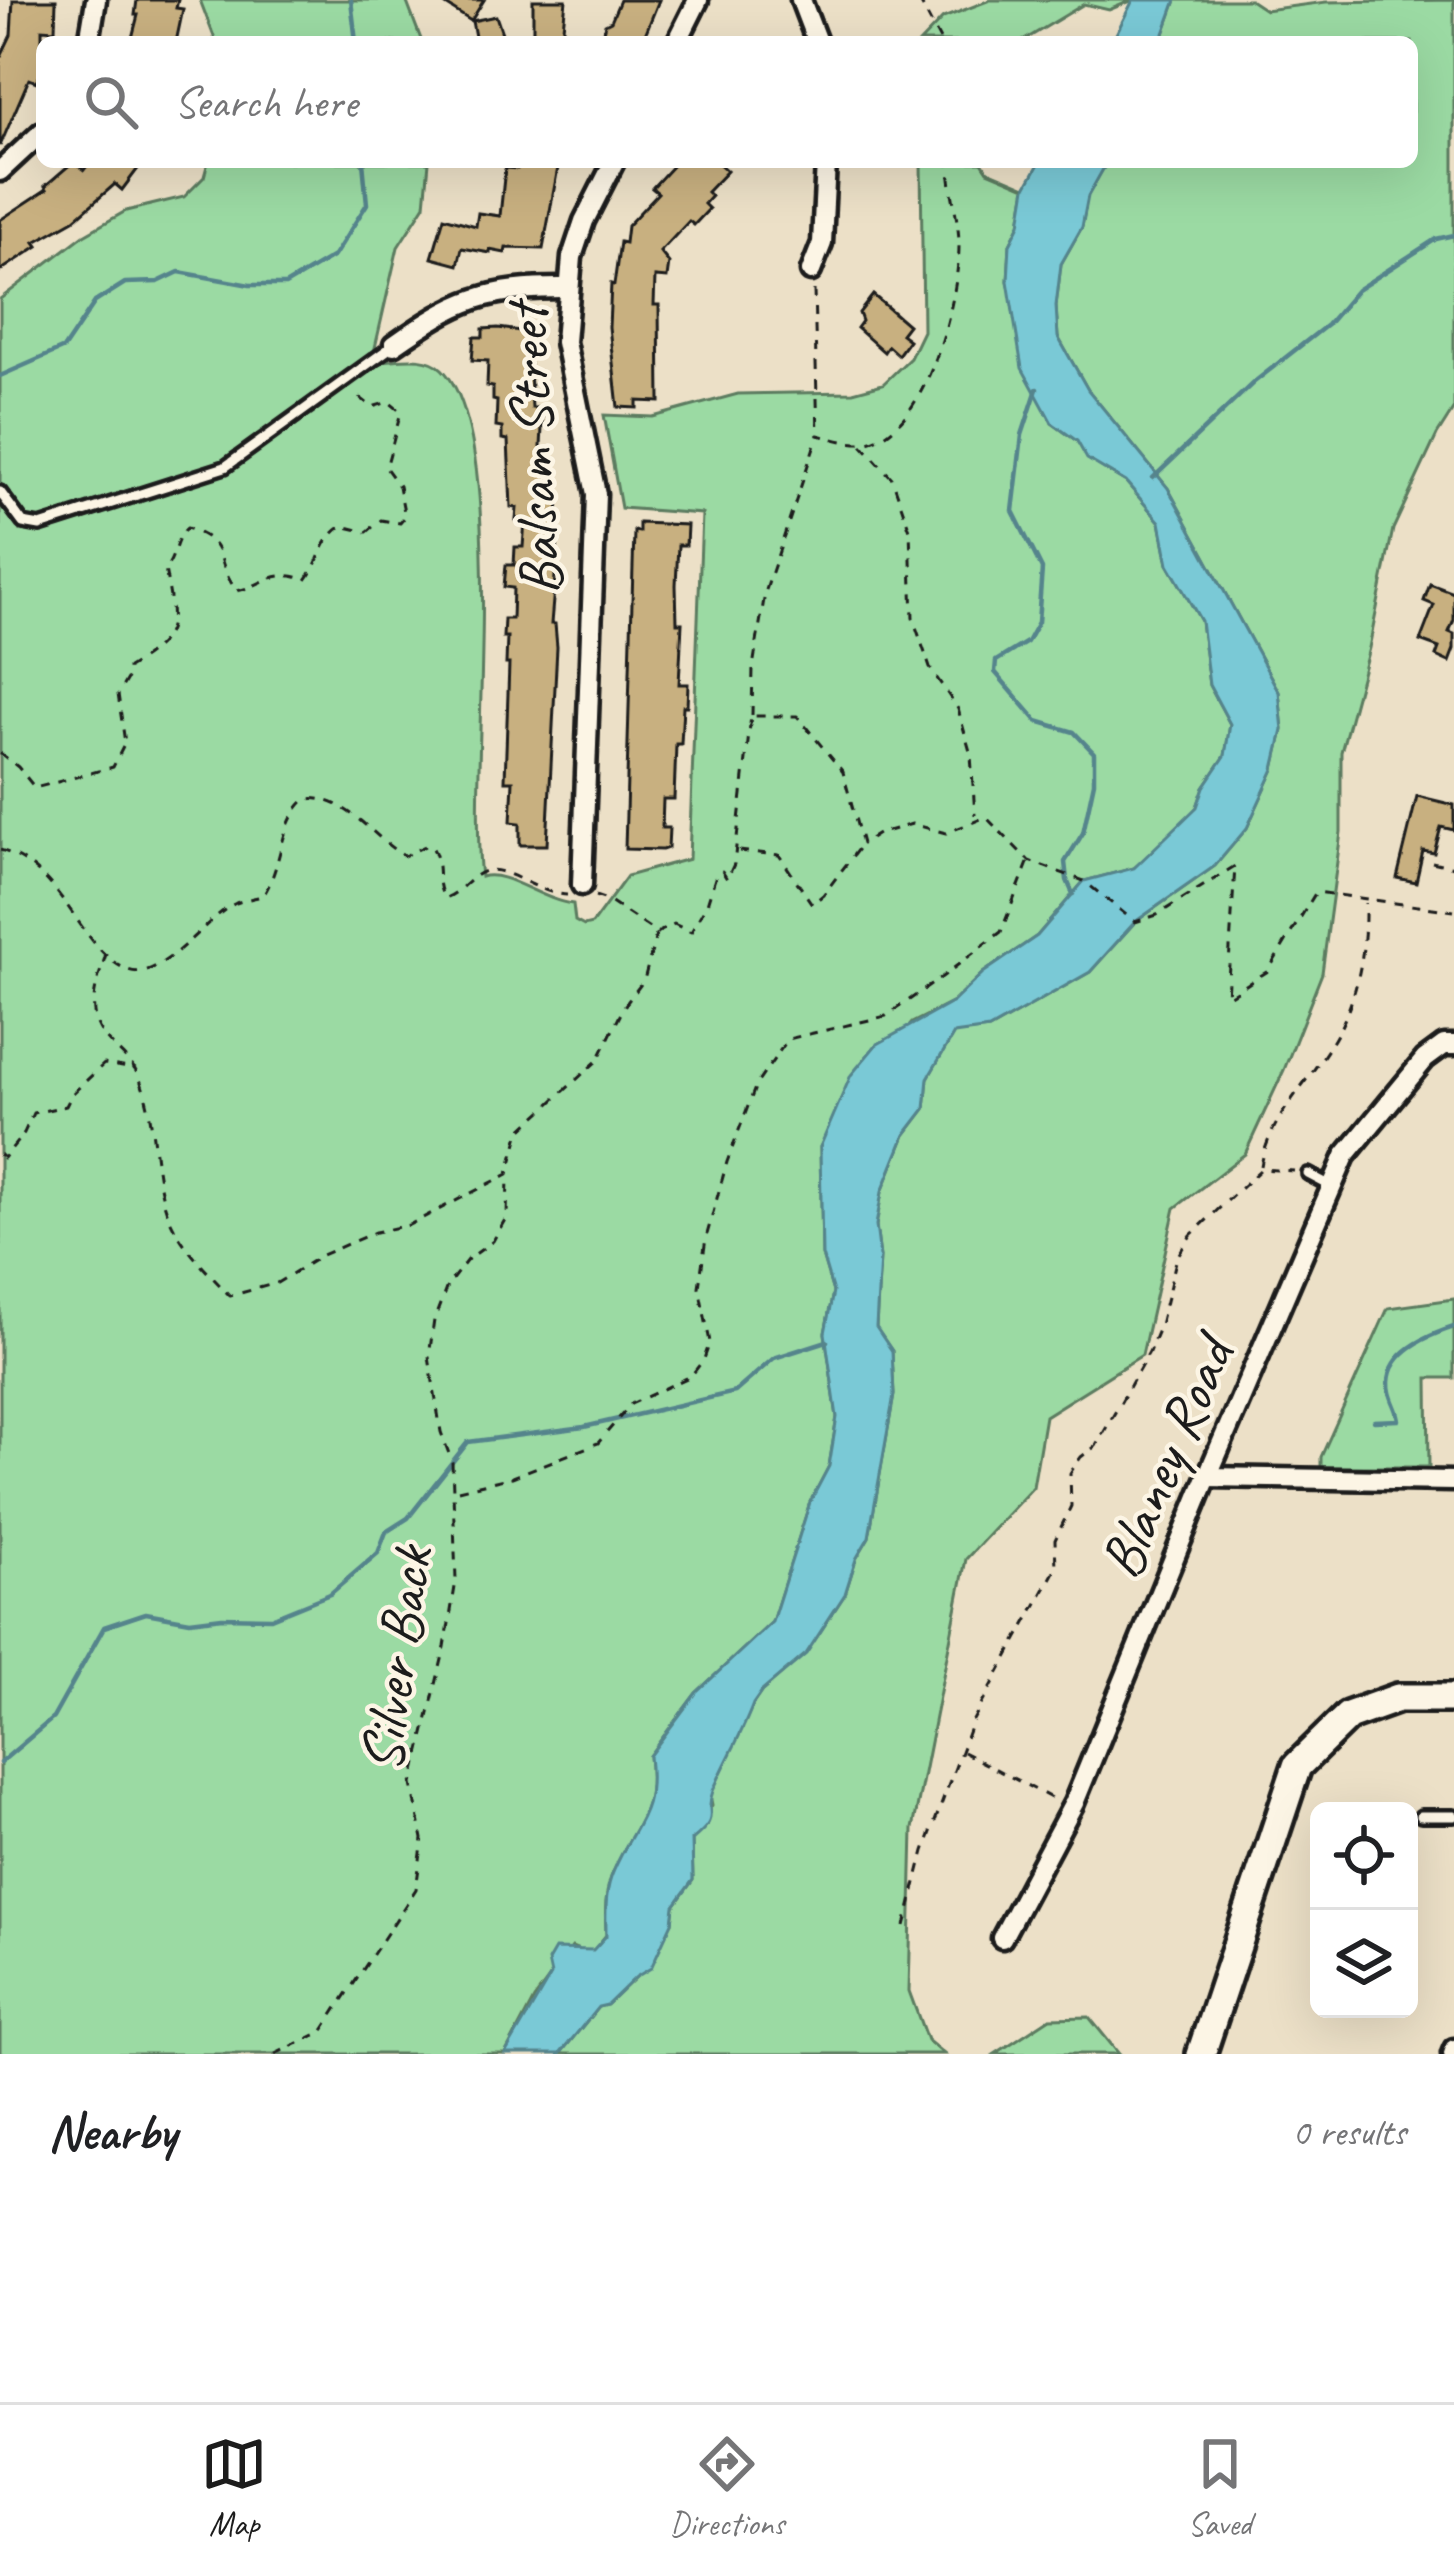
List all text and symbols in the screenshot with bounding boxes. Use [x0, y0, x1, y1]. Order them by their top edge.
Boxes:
search box [36, 36, 1418, 168]
icon: search [78, 69, 144, 135]
text: Search here [174, 74, 357, 131]
street label: Balsam Street [487, 295, 579, 597]
street label: Blaney Road [1082, 1320, 1253, 1589]
street label: Silver Back [343, 1538, 450, 1776]
map controls [1310, 1802, 1418, 2018]
button: locate [1310, 1802, 1418, 1910]
button: layers [1310, 1910, 1418, 2018]
text: Nearby [48, 2100, 176, 2164]
text: 0 results [1292, 2108, 1406, 2157]
tab: Map [201, 2431, 267, 2545]
tab: Directions [670, 2431, 784, 2545]
tab: Saved [1187, 2431, 1253, 2545]

